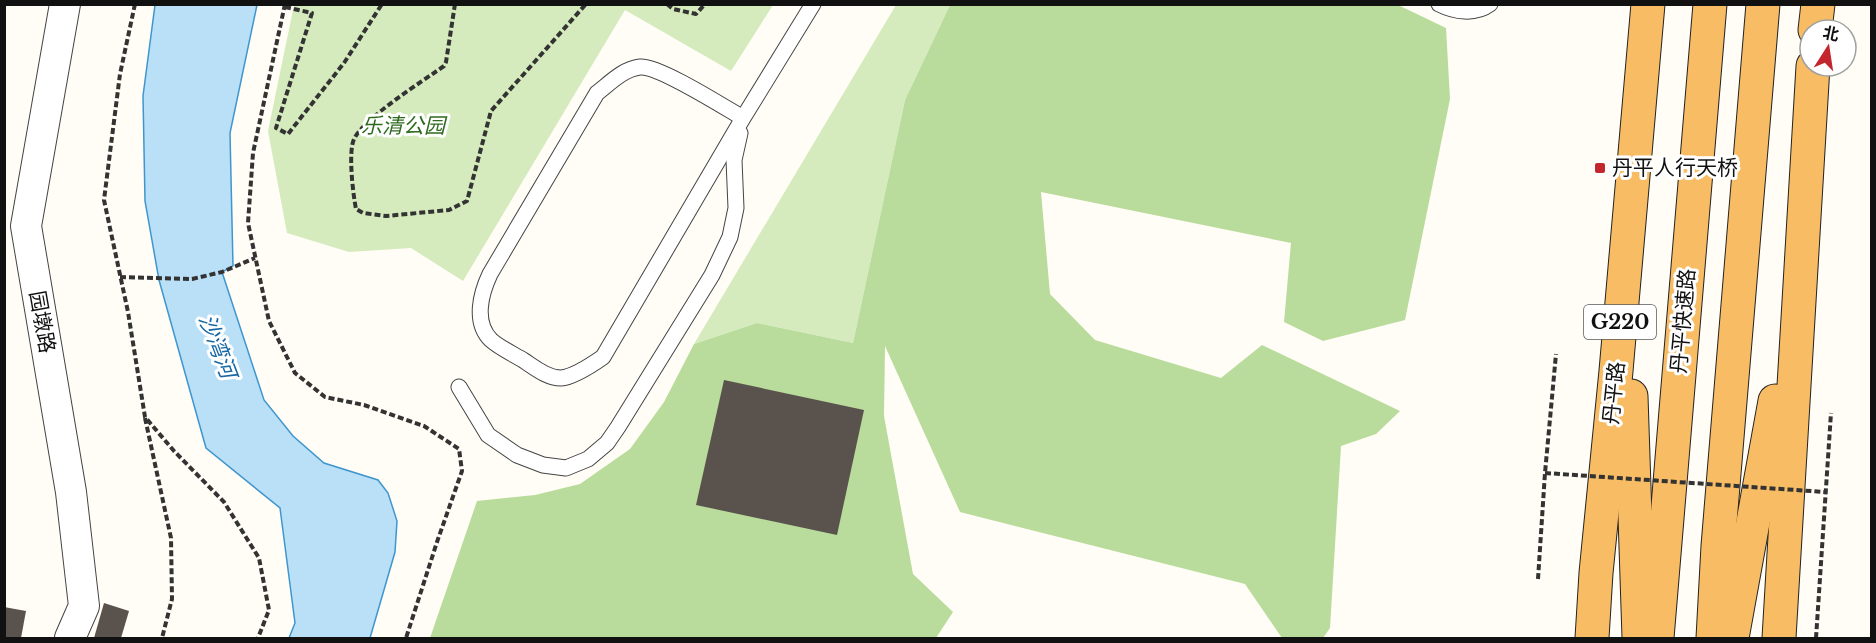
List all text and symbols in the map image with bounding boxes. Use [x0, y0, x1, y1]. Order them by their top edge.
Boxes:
north arrow [1798, 18, 1858, 78]
text: 北 [1821, 22, 1841, 45]
park label: 乐清公园 [361, 113, 448, 139]
place label: 丹平人行天桥 [1612, 155, 1738, 181]
marker: 丹平人行天桥 [1593, 161, 1607, 175]
street label: 丹平快速路 [1665, 268, 1701, 374]
street label: 园墩路 [24, 289, 60, 355]
road number: G220 [1584, 305, 1656, 339]
water label: 沙湾河 [193, 311, 243, 386]
street label: 丹平路 [1598, 360, 1630, 426]

